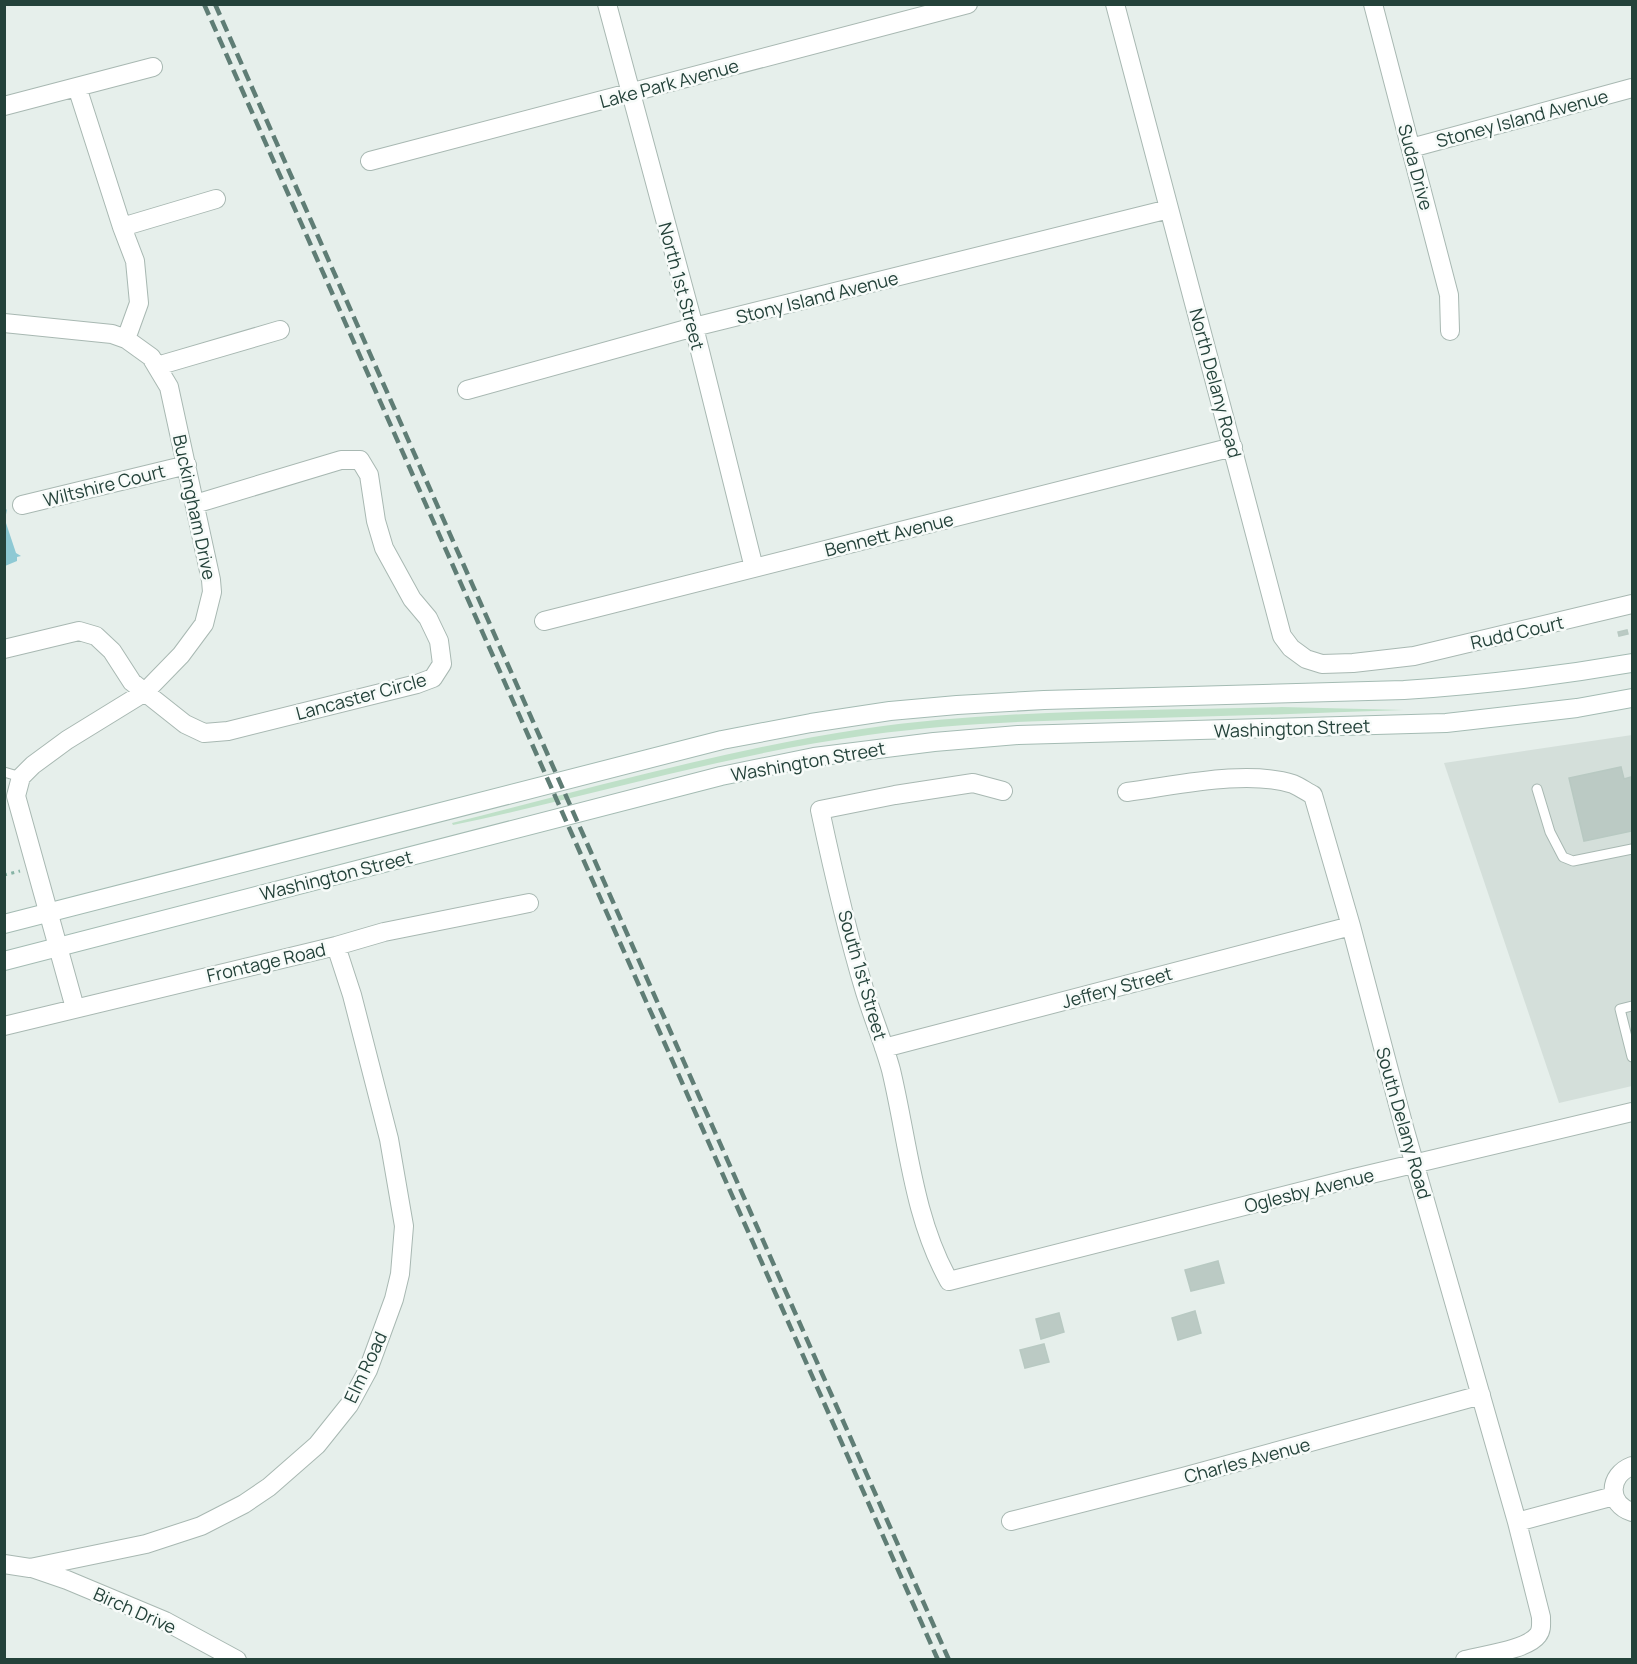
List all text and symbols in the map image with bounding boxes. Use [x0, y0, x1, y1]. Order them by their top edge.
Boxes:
street label: Lake Park Avenue [597, 53, 741, 113]
street label: Stoney Island Avenue [1433, 83, 1611, 153]
street label: Suda Drive [1393, 121, 1439, 213]
street label: North 1st Street [653, 220, 711, 352]
street label: Stony Island Avenue [733, 265, 901, 329]
street label: North Delany Road [1184, 306, 1248, 460]
street label: Buckingham Drive [168, 432, 222, 582]
street label: Wiltshire Court [41, 458, 167, 512]
street label: Bennett Avenue [822, 506, 956, 562]
street label: Rudd Court [1468, 610, 1566, 654]
street label: Lancaster Circle [293, 667, 429, 725]
street label: Washington Street [1213, 713, 1371, 743]
street label: Washington Street [729, 736, 887, 786]
street label: Washington Street [257, 844, 415, 906]
street label: South 1st Street [833, 907, 893, 1043]
street label: Frontage Road [204, 937, 328, 987]
street label: Jeffery Street [1059, 961, 1175, 1013]
street label: South Delany Road [1371, 1044, 1437, 1202]
street label: Oglesby Avenue [1242, 1162, 1376, 1218]
street label: Elm Road [338, 1327, 392, 1407]
street label: Charles Avenue [1181, 1432, 1313, 1488]
street label: Birch Drive [90, 1581, 180, 1639]

